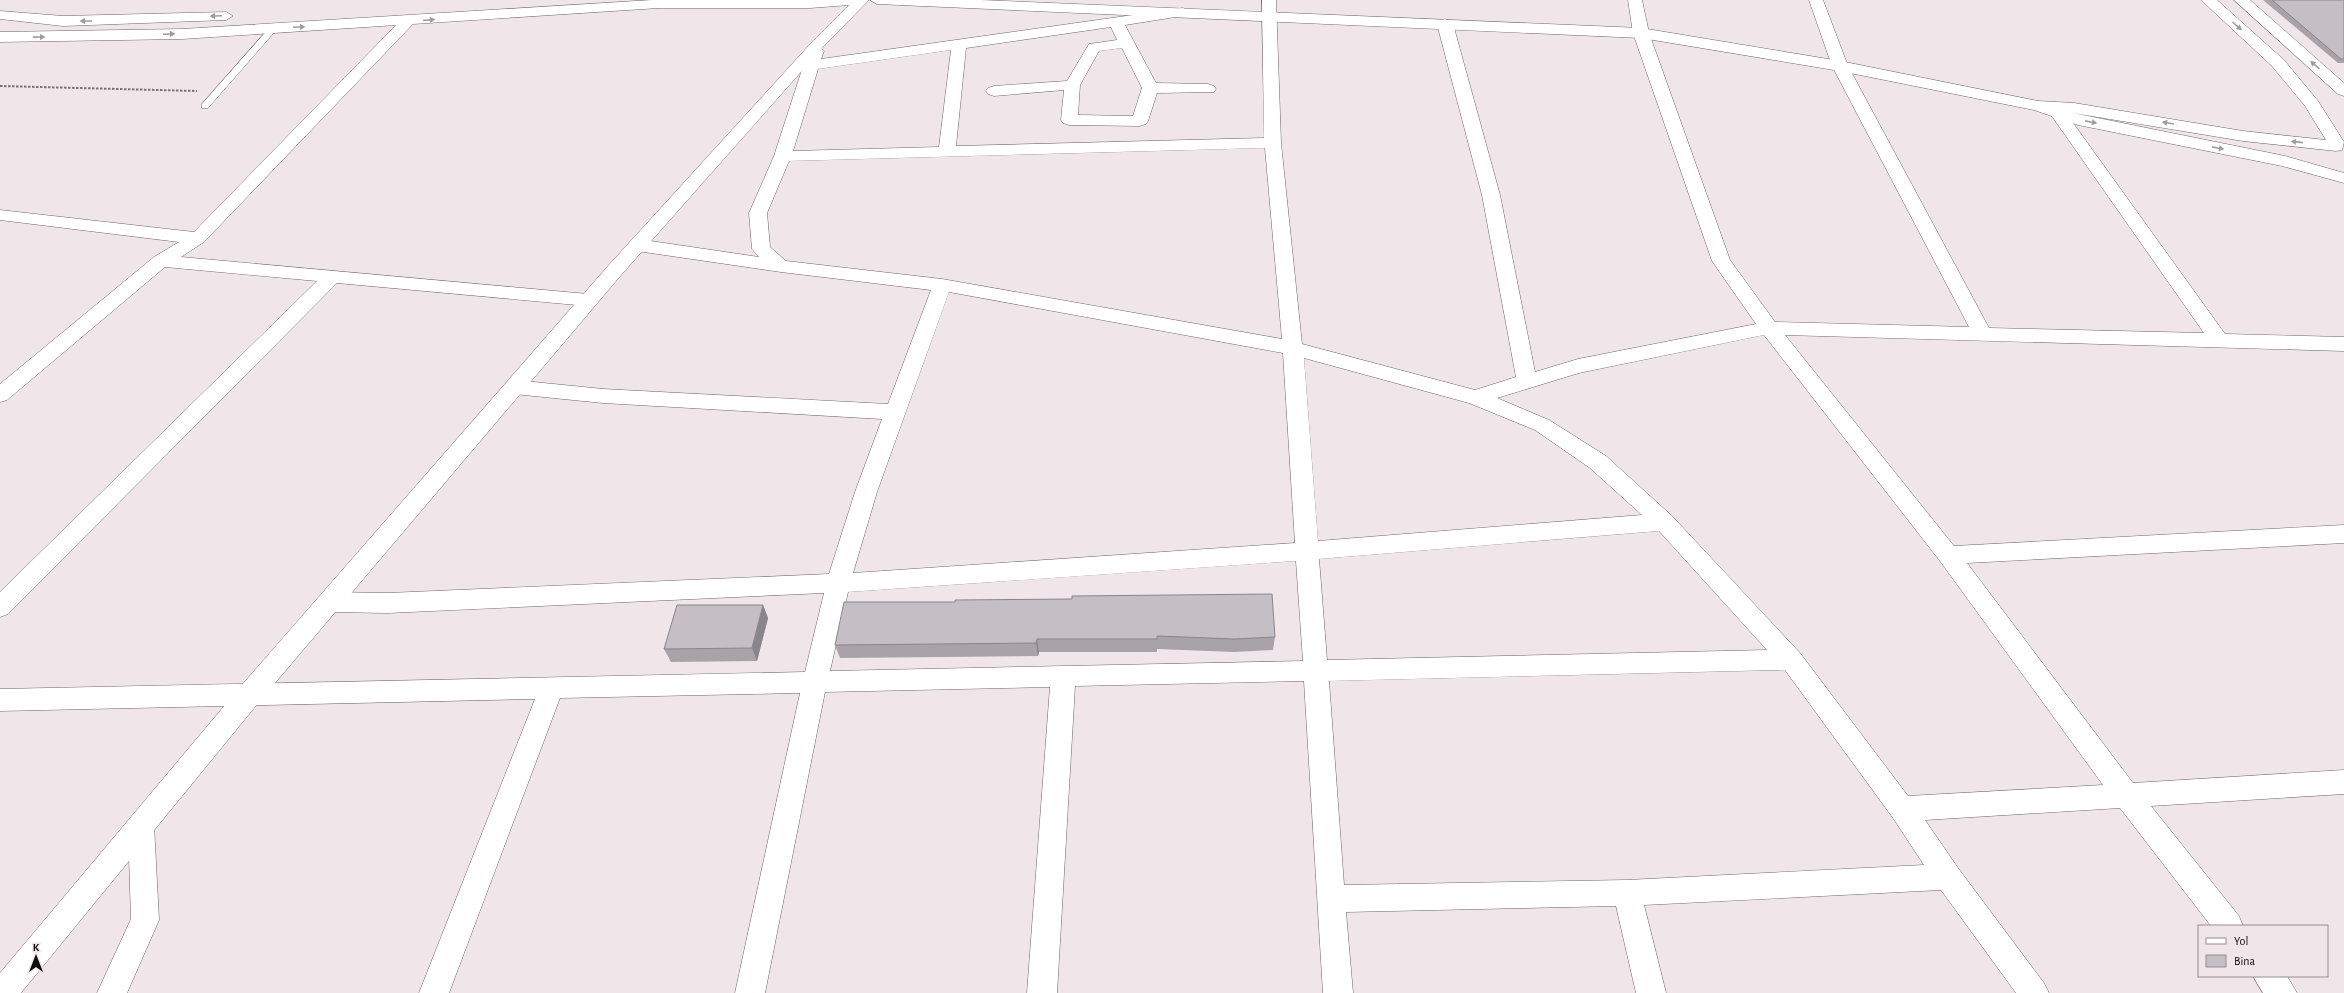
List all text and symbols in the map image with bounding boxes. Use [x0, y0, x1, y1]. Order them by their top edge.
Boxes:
one-way arrow [210, 13, 222, 20]
one-way arrow [423, 16, 435, 23]
one-way arrow [79, 18, 92, 24]
one-way arrow [2232, 22, 2242, 31]
one-way arrow [293, 24, 306, 30]
one-way arrow [163, 31, 176, 37]
one-way arrow [33, 34, 46, 40]
one-way arrow [2310, 61, 2320, 70]
one-way arrow [2084, 120, 2097, 126]
one-way arrow [2162, 120, 2174, 126]
one-way arrow [2291, 138, 2303, 145]
one-way arrow [2212, 145, 2224, 151]
legend [2198, 925, 2328, 977]
text: Yol [2234, 935, 2248, 947]
north arrow [16, 937, 56, 977]
text: K [33, 942, 40, 953]
text: Bina [2234, 955, 2256, 967]

